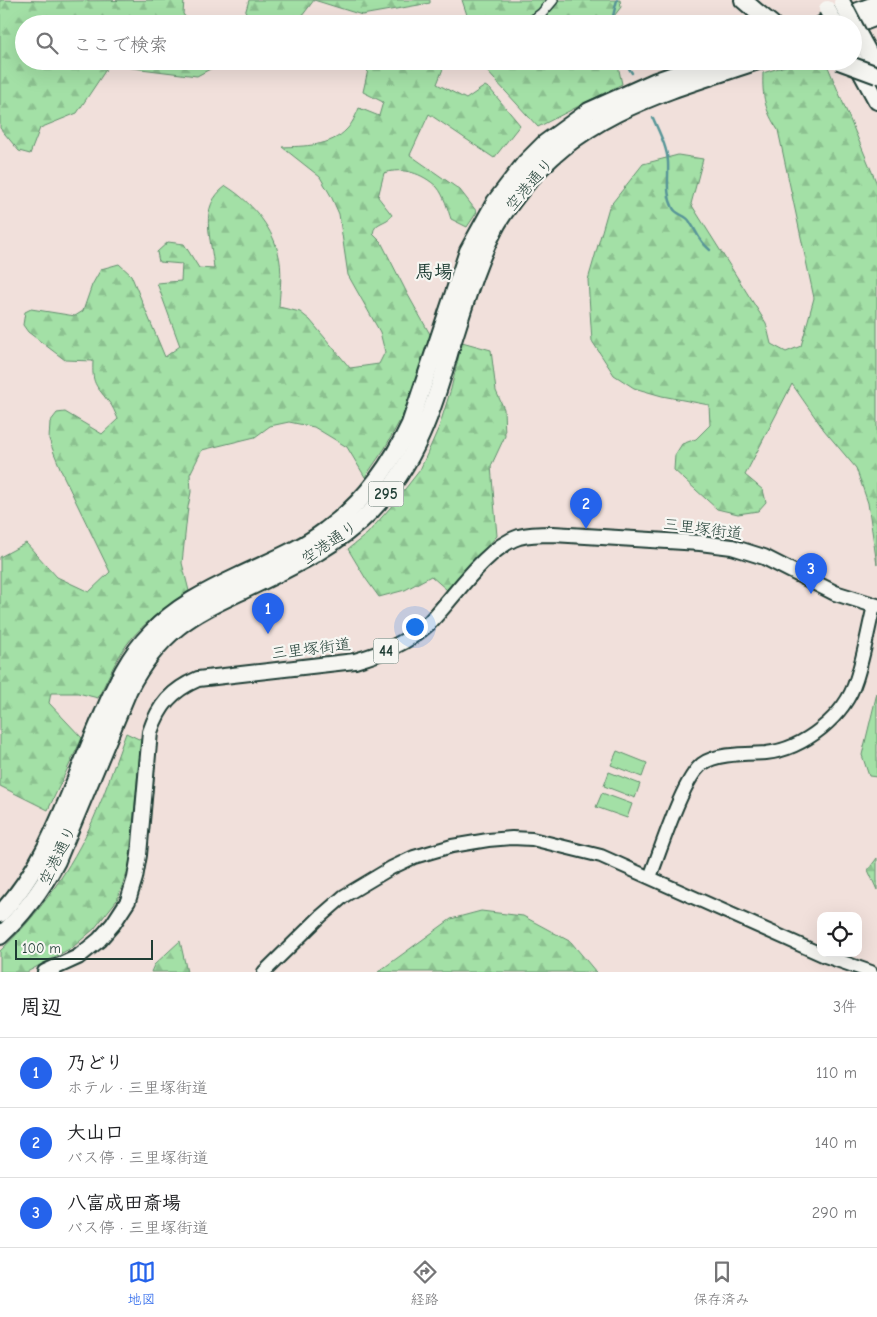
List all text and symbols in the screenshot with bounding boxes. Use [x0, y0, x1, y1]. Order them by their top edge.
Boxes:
search box [15, 15, 862, 70]
icon: search [33, 29, 61, 57]
text: ここで検索 [73, 34, 168, 56]
street label: 空港通り [502, 155, 558, 215]
district label: 馬場 [415, 261, 453, 283]
road number: 295 [368, 482, 404, 506]
pin: 2 [570, 488, 602, 529]
street label: 三里塚街道 [662, 515, 744, 543]
street label: 空港通り [298, 517, 361, 568]
pin: 3 [795, 553, 827, 594]
pin: 1 [252, 593, 284, 634]
your location [402, 614, 428, 640]
street label: 三里塚街道 [270, 635, 352, 663]
road number: 44 [374, 638, 398, 664]
street label: 空港通り [36, 823, 80, 888]
map controls [817, 912, 862, 957]
button: locate [817, 912, 862, 957]
scale bar [15, 937, 152, 960]
text: 100 m [22, 940, 61, 957]
text: 周辺 [20, 995, 62, 1019]
text: 3件 [833, 998, 857, 1016]
text: 乃どり [67, 1052, 124, 1074]
text: 1 [33, 1064, 39, 1082]
text: 110 m [816, 1064, 857, 1082]
text: ホテル · 三里塚街道 [67, 1079, 208, 1097]
text: 大山口 [67, 1122, 124, 1144]
text: 2 [32, 1134, 40, 1152]
text: 140 m [815, 1134, 857, 1152]
text: バス停 · 三里塚街道 [67, 1149, 209, 1167]
text: 八富成田斎場 [67, 1192, 181, 1214]
text: 3 [32, 1204, 40, 1222]
text: 290 m [812, 1204, 857, 1222]
text: バス停 · 三里塚街道 [67, 1219, 209, 1237]
tab: 地図 [128, 1258, 156, 1308]
tab: 経路 [411, 1258, 439, 1308]
tab: 保存済み [694, 1258, 750, 1308]

